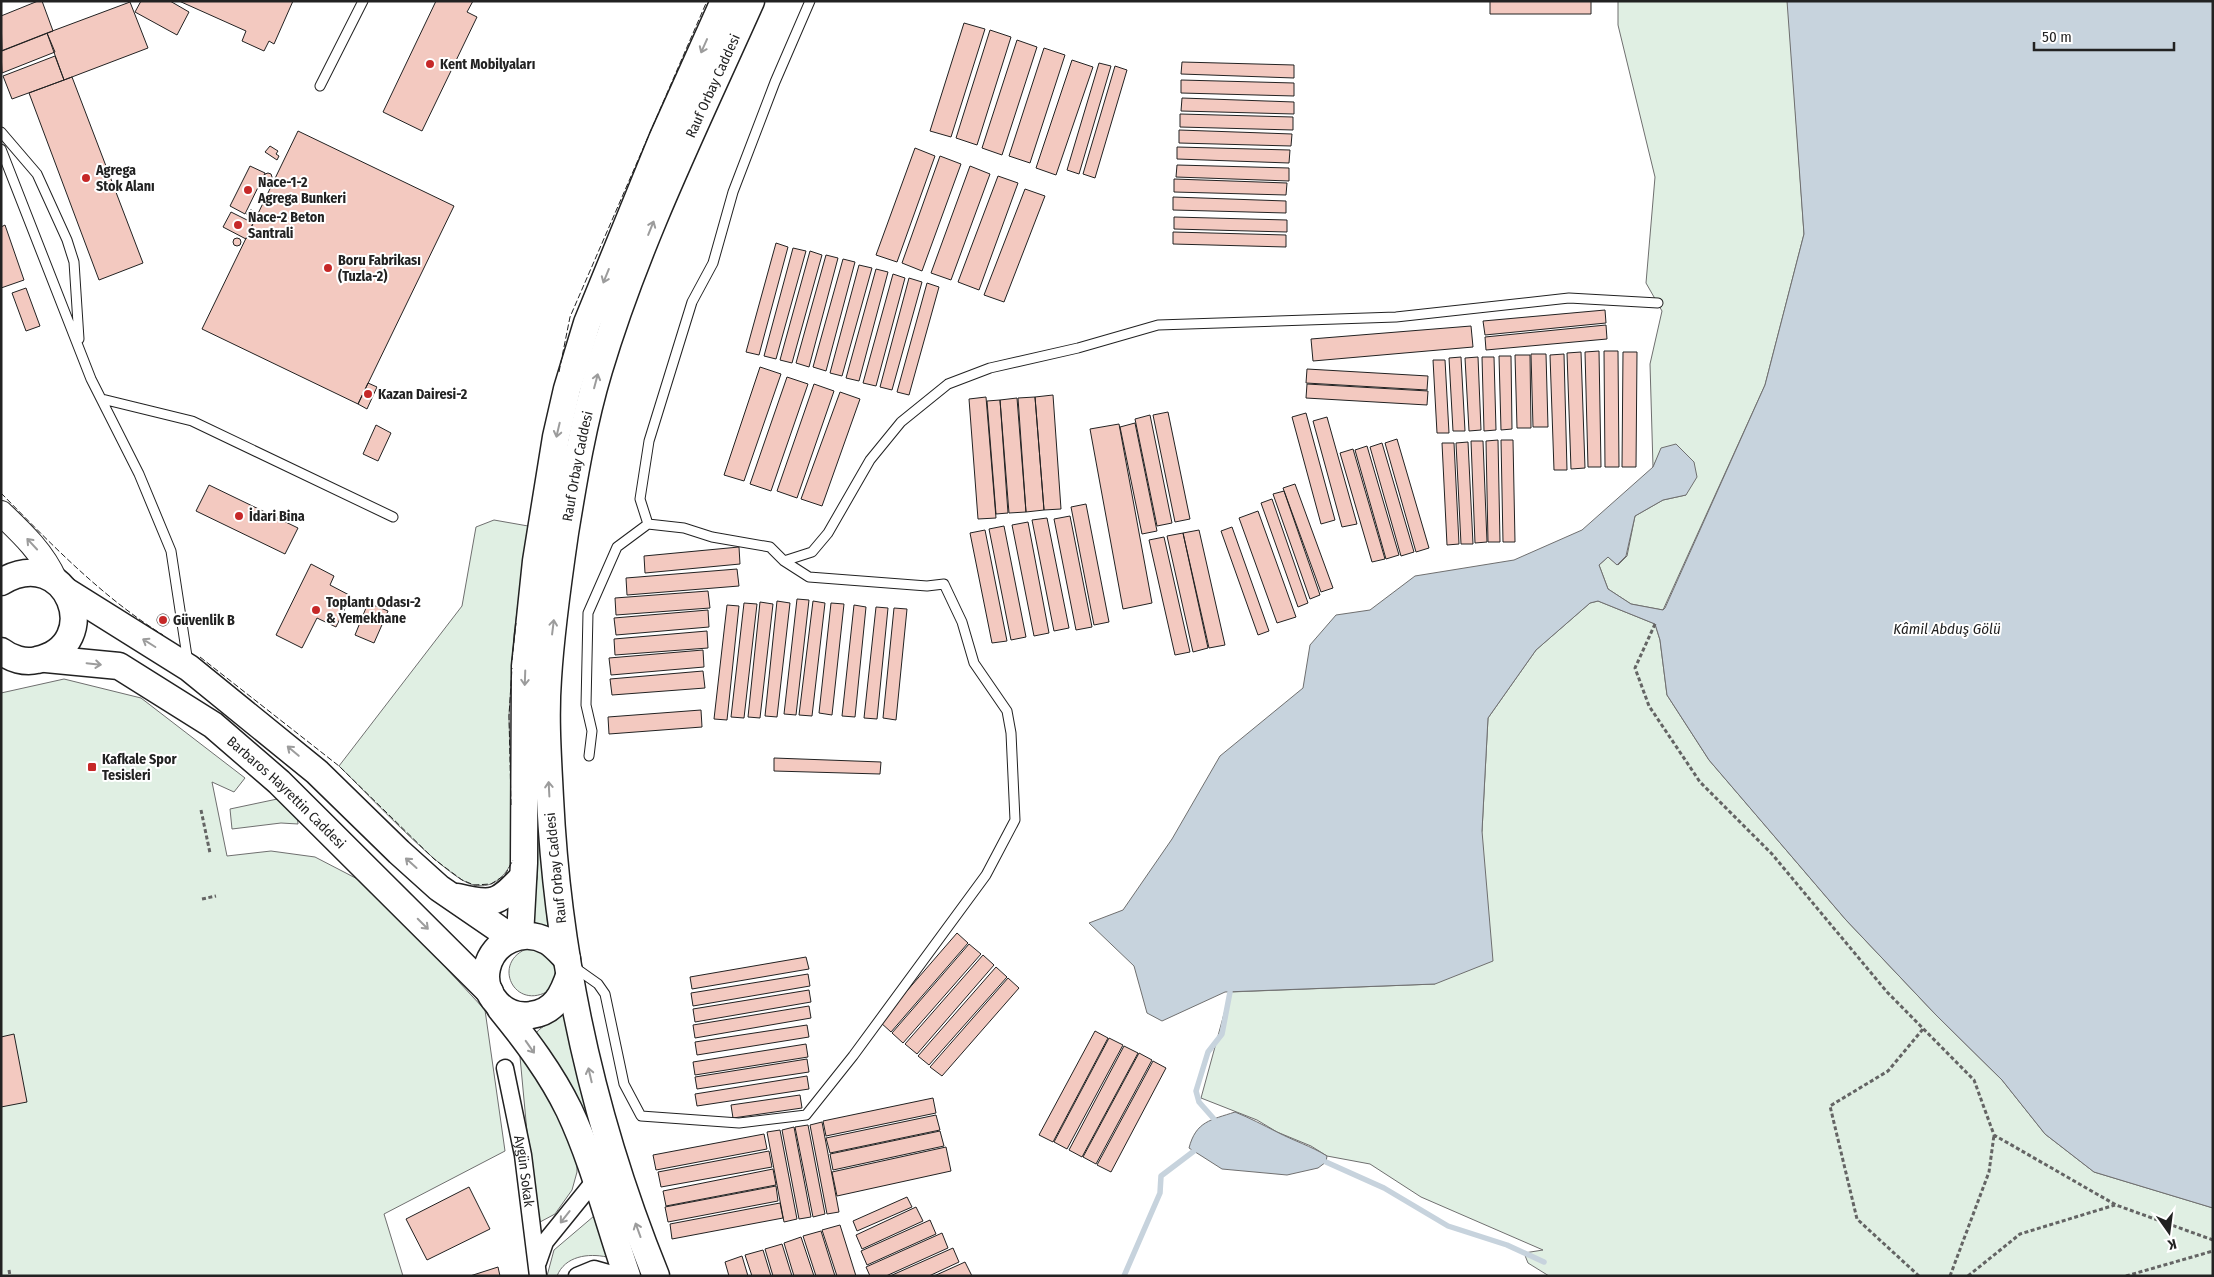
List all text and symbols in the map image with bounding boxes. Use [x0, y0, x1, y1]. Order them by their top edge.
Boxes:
scale bar [2034, 20, 2174, 52]
text: 50 m [2042, 28, 2072, 46]
street label: Rauf Orbay Caddesi [682, 31, 744, 140]
one-way arrow [699, 38, 708, 53]
place label: Kent Mobilyaları [440, 56, 535, 73]
marker: Kent Mobilyaları [424, 58, 436, 70]
place label: Agrega Stok Alanı [95, 162, 155, 195]
marker: Agrega Stok Alanı [80, 172, 92, 184]
place label: Nace-1-2 Agrega Bunkeri [257, 174, 346, 207]
marker: Nace-1-2 Agrega Bunkeri [242, 184, 254, 196]
place label: Nace-2 Beton Santrali [248, 209, 325, 242]
marker: Nace-2 Beton Santrali [232, 219, 244, 231]
one-way arrow [647, 221, 656, 236]
place label: Boru Fabrikası (Tuzla-2) [338, 252, 421, 285]
marker: Boru Fabrikası (Tuzla-2) [322, 262, 334, 274]
one-way arrow [600, 268, 609, 283]
one-way arrow [591, 373, 601, 389]
place label: Kazan Dairesi-2 [378, 386, 468, 403]
marker: Kazan Dairesi-2 [362, 388, 374, 400]
street label: Rauf Orbay Caddesi [559, 409, 596, 522]
one-way arrow [553, 422, 562, 438]
place label: İdari Bina [249, 507, 305, 525]
marker: İdari Bina [233, 510, 245, 522]
one-way arrow [26, 538, 38, 550]
place label: Toplantı Odası-2 & Yemekhane [326, 594, 421, 627]
marker: Toplantı Odası-2 & Yemekhane [310, 604, 322, 616]
place label: Güvenlik B [173, 612, 235, 629]
marker: Güvenlik B [157, 614, 169, 626]
one-way arrow [548, 619, 558, 635]
water label: Kâmil Abduş Gölü [1893, 620, 2001, 638]
one-way arrow [143, 638, 157, 648]
one-way arrow [86, 659, 102, 668]
one-way arrow [520, 670, 529, 686]
street label: Barbaros Hayrettin Caddesi [224, 733, 349, 852]
one-way arrow [286, 746, 299, 757]
place label: Kafkale Spor Tesisleri [102, 751, 177, 784]
marker: Kafkale Spor Tesisleri [86, 761, 98, 773]
one-way arrow [545, 781, 554, 797]
street label: Rauf Orbay Caddesi [542, 812, 570, 924]
one-way arrow [404, 857, 417, 869]
one-way arrow [417, 918, 429, 930]
one-way arrow [525, 1040, 535, 1054]
one-way arrow [585, 1068, 594, 1084]
street label: Aygün Sokak [511, 1134, 538, 1208]
north arrow [2144, 1207, 2194, 1257]
one-way arrow [560, 1210, 570, 1224]
one-way arrow [633, 1223, 642, 1239]
text: K [2165, 1235, 2178, 1254]

